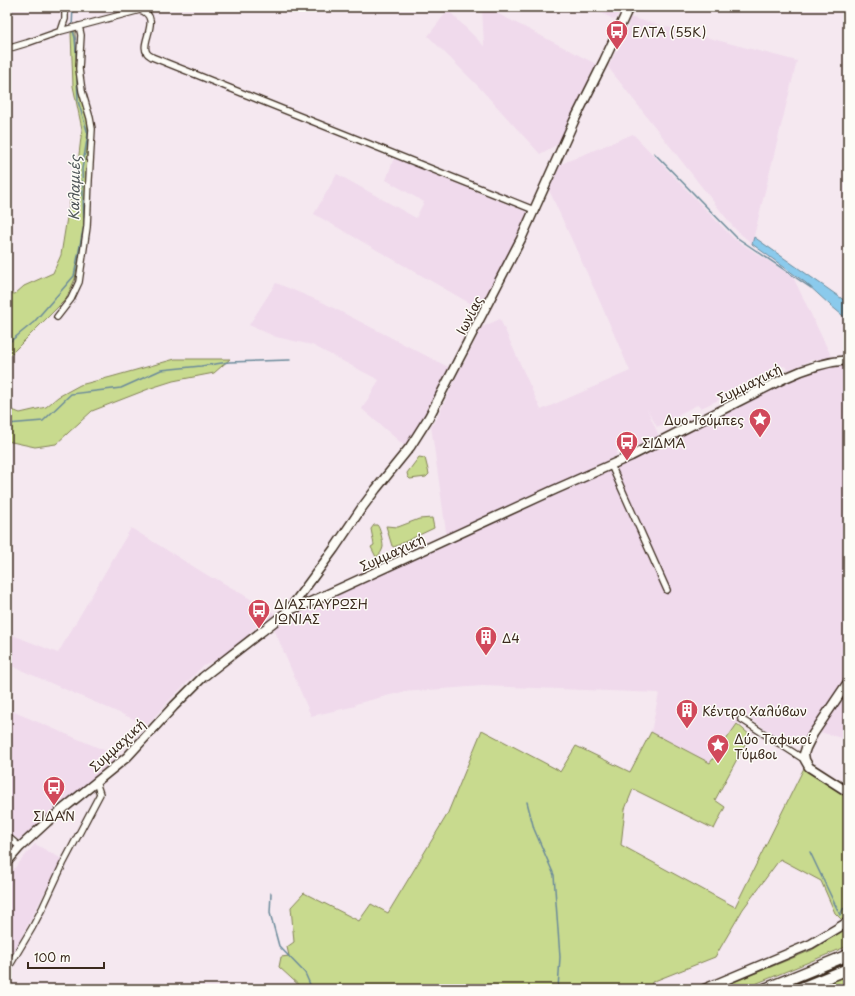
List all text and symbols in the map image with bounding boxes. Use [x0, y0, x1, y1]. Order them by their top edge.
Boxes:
bus stop icon: ΕΛΤΑ (55Κ) [604, 18, 630, 51]
place label: ΕΛΤΑ (55Κ) [632, 22, 706, 41]
water label: Καλαμιές [63, 154, 85, 221]
street label: Ιωνίας [451, 292, 487, 338]
street label: Συμμαχική [714, 359, 784, 407]
place icon: Δυο Τούμπες [747, 406, 773, 439]
place label: Δυο Τούμπες [664, 410, 744, 429]
bus stop icon: ΣΙΔΜΑ [614, 429, 640, 462]
place label: ΣΙΔΜΑ [642, 433, 685, 452]
street label: Συμμαχική [356, 529, 428, 575]
place label: ΔΙΑΣΤΑΥΡΩΣΗ ΙΩΝΙΑΣ [274, 594, 368, 628]
bus stop icon: ΔΙΑΣΤΑΥΡΩΣΗ ΙΩΝΙΑΣ [246, 597, 272, 630]
building icon: Δ4 [473, 624, 499, 657]
place label: Δ4 [502, 628, 520, 647]
building icon: Κέντρο Χαλύβων [674, 697, 700, 730]
place label: Κέντρο Χαλύβων [702, 701, 807, 720]
street label: Συμμαχική [85, 714, 149, 776]
place label: Δύο Ταφικοί Τύμβοι [734, 729, 812, 763]
place icon: Δύο Ταφικοί Τύμβοι [705, 732, 731, 765]
bus stop icon: ΣΙΔΑΝ [41, 774, 67, 807]
place label: ΣΙΔΑΝ [33, 806, 75, 825]
scale bar [28, 944, 104, 970]
text: 100 m [34, 948, 71, 966]

